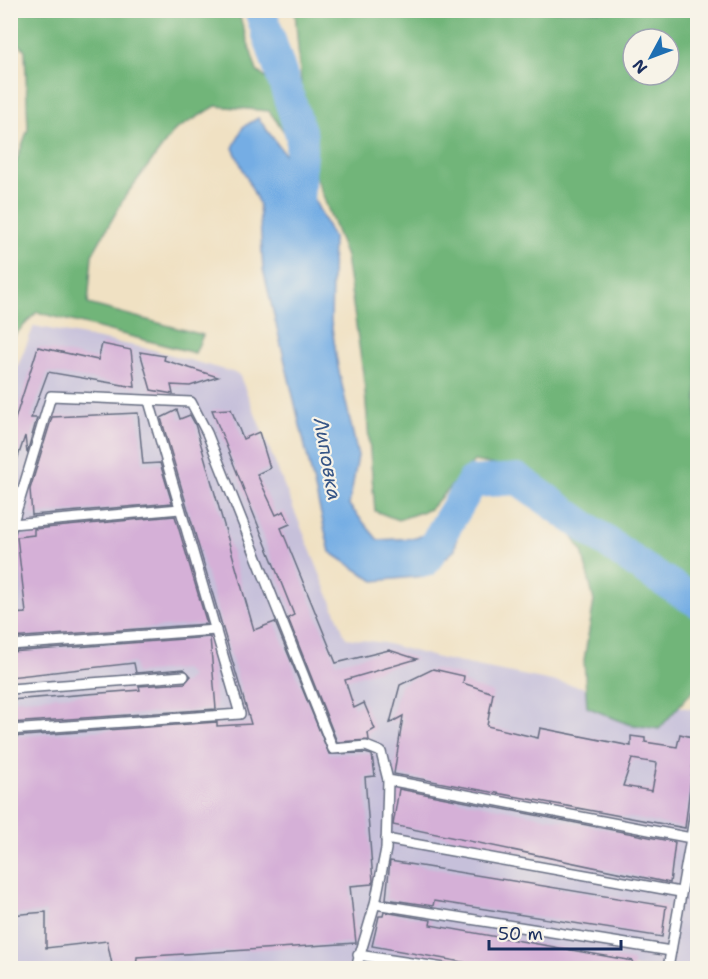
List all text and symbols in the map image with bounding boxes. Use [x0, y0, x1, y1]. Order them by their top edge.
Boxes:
north arrow [621, 27, 681, 87]
text: N [628, 55, 652, 78]
water label: Липовка [308, 415, 348, 502]
scale bar [489, 913, 621, 951]
text: 50 m [498, 922, 543, 946]

